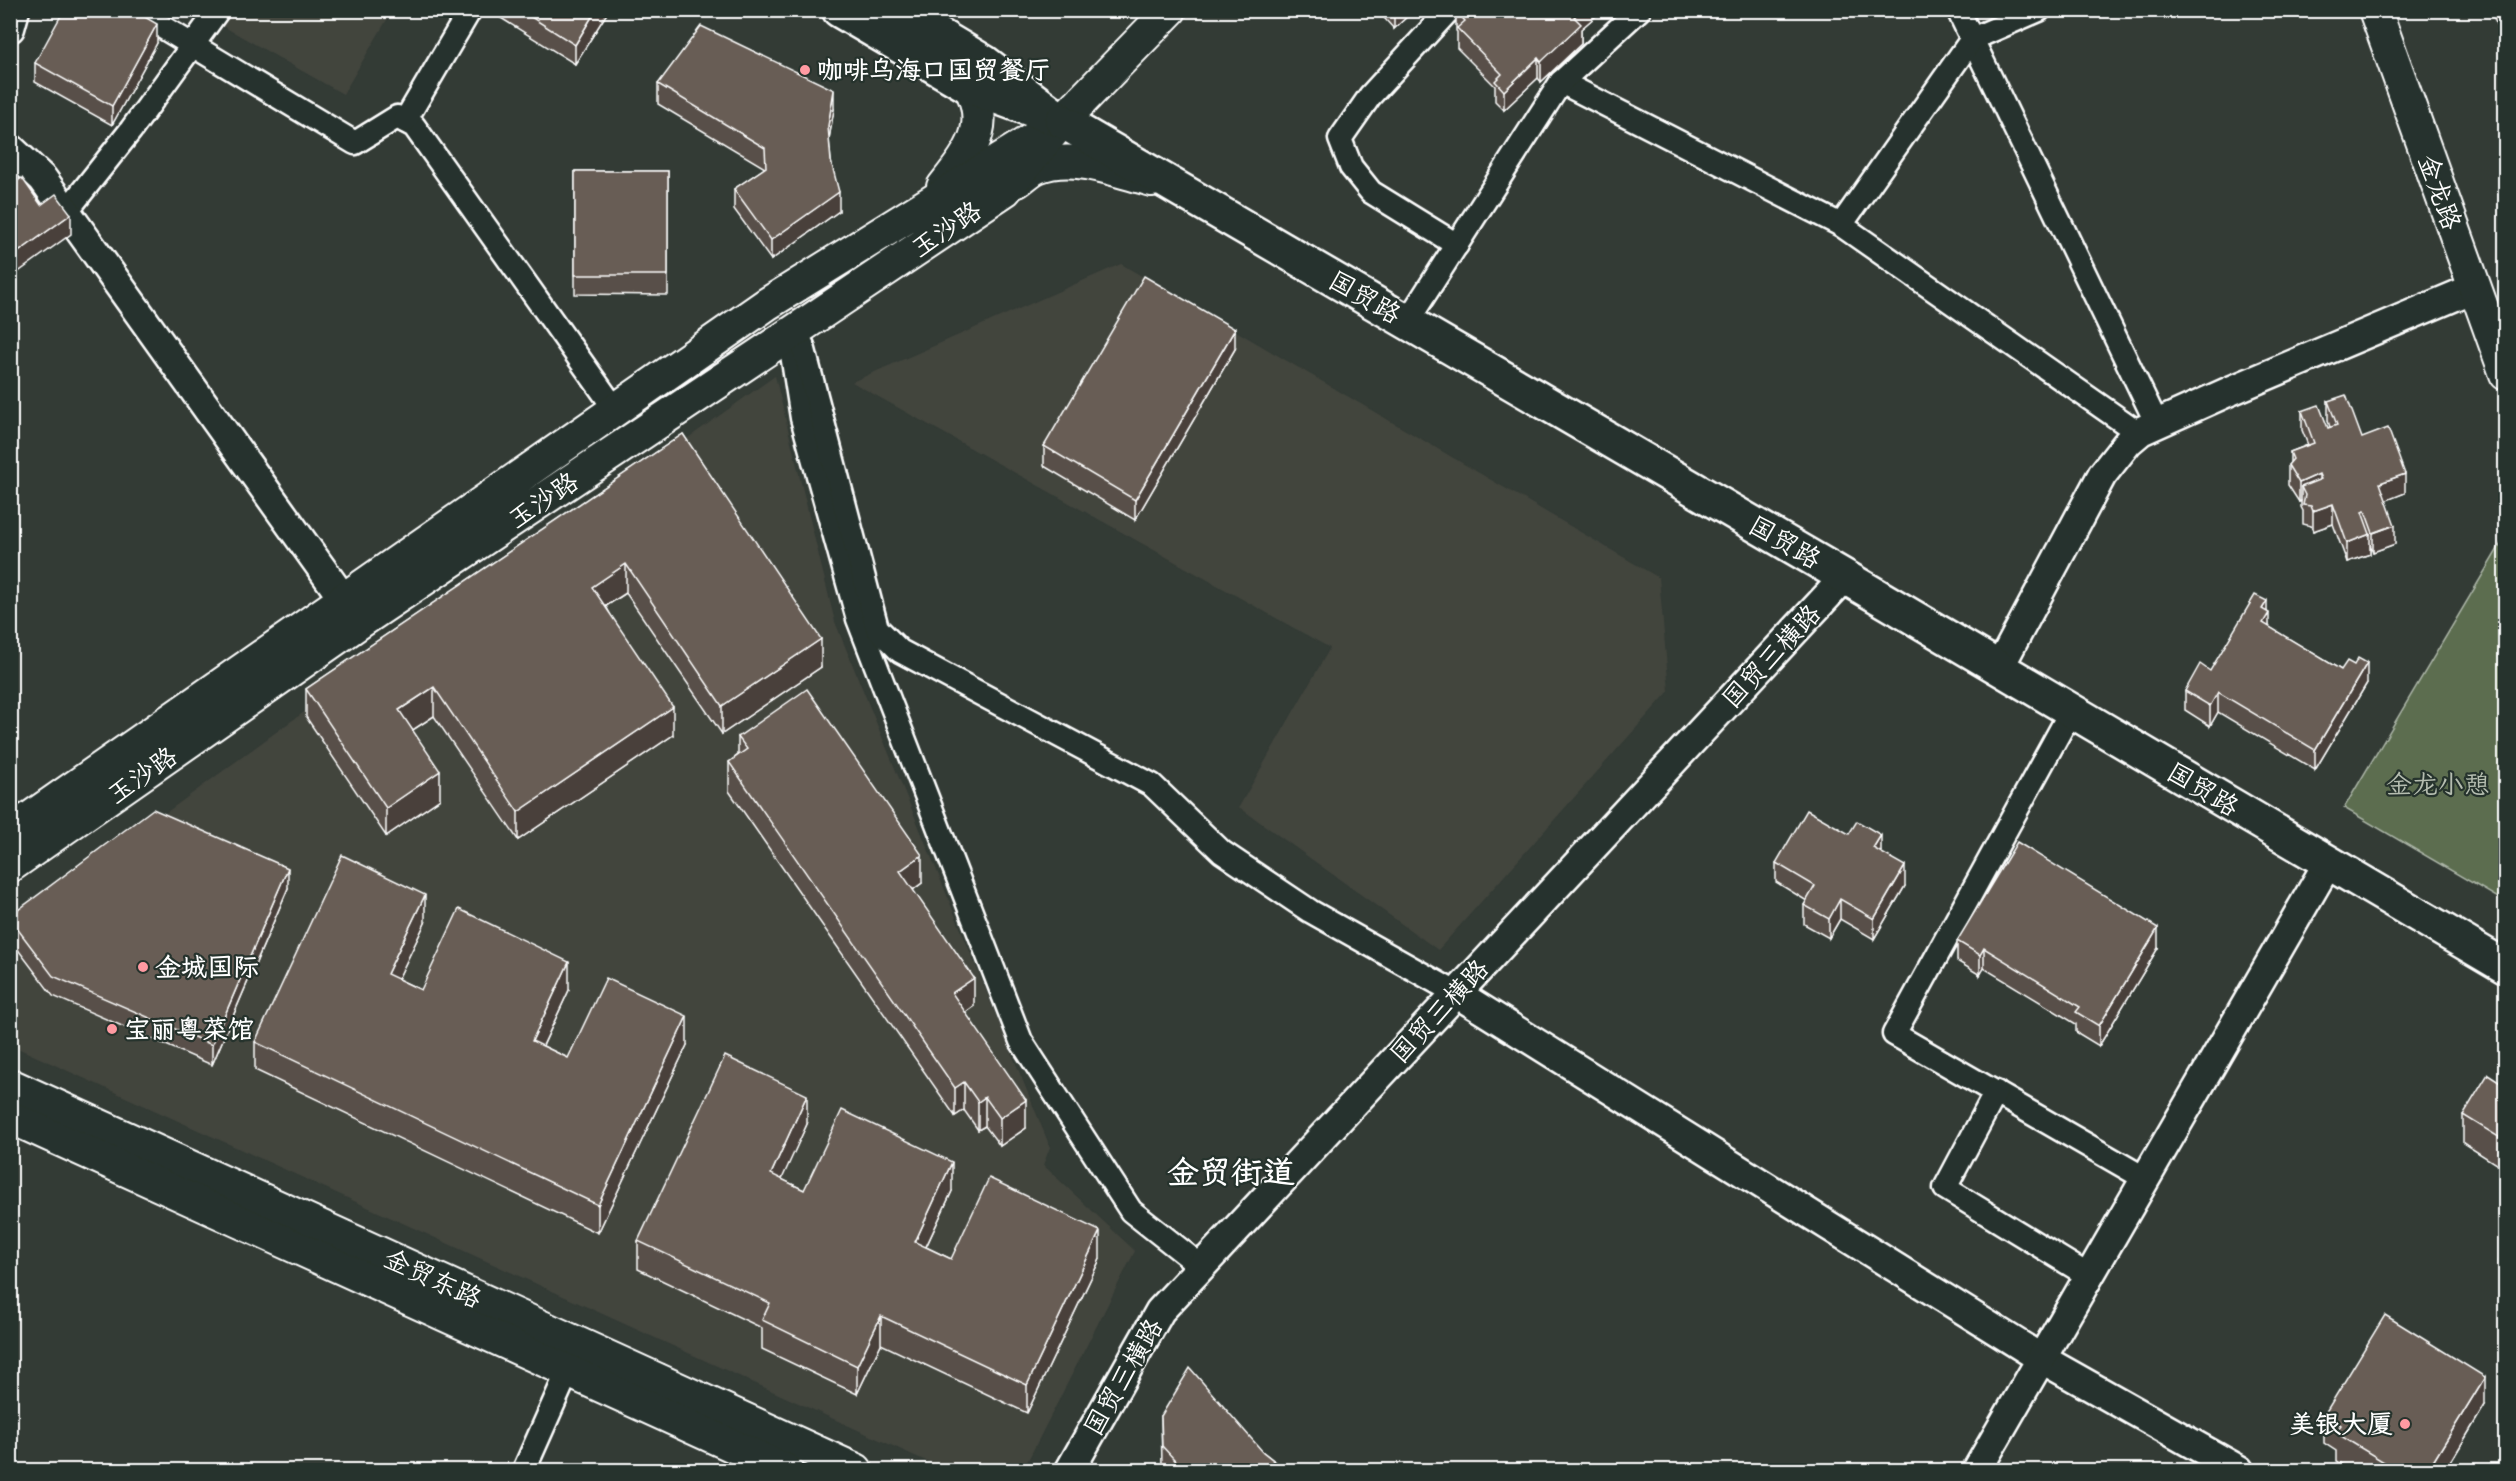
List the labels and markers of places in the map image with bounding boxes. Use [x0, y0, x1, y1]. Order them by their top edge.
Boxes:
place label: 咖啡乌海口国贸餐厅 [817, 54, 1051, 87]
marker: 咖啡乌海口国贸餐厅 [798, 63, 812, 77]
place label: 金城国际 [155, 951, 259, 984]
marker: 金城国际 [136, 960, 150, 974]
place label: 宝丽粤菜馆 [124, 1013, 254, 1046]
marker: 宝丽粤菜馆 [105, 1022, 119, 1036]
place label: 美银大厦 [2289, 1408, 2393, 1441]
marker: 美银大厦 [2398, 1417, 2412, 1431]

